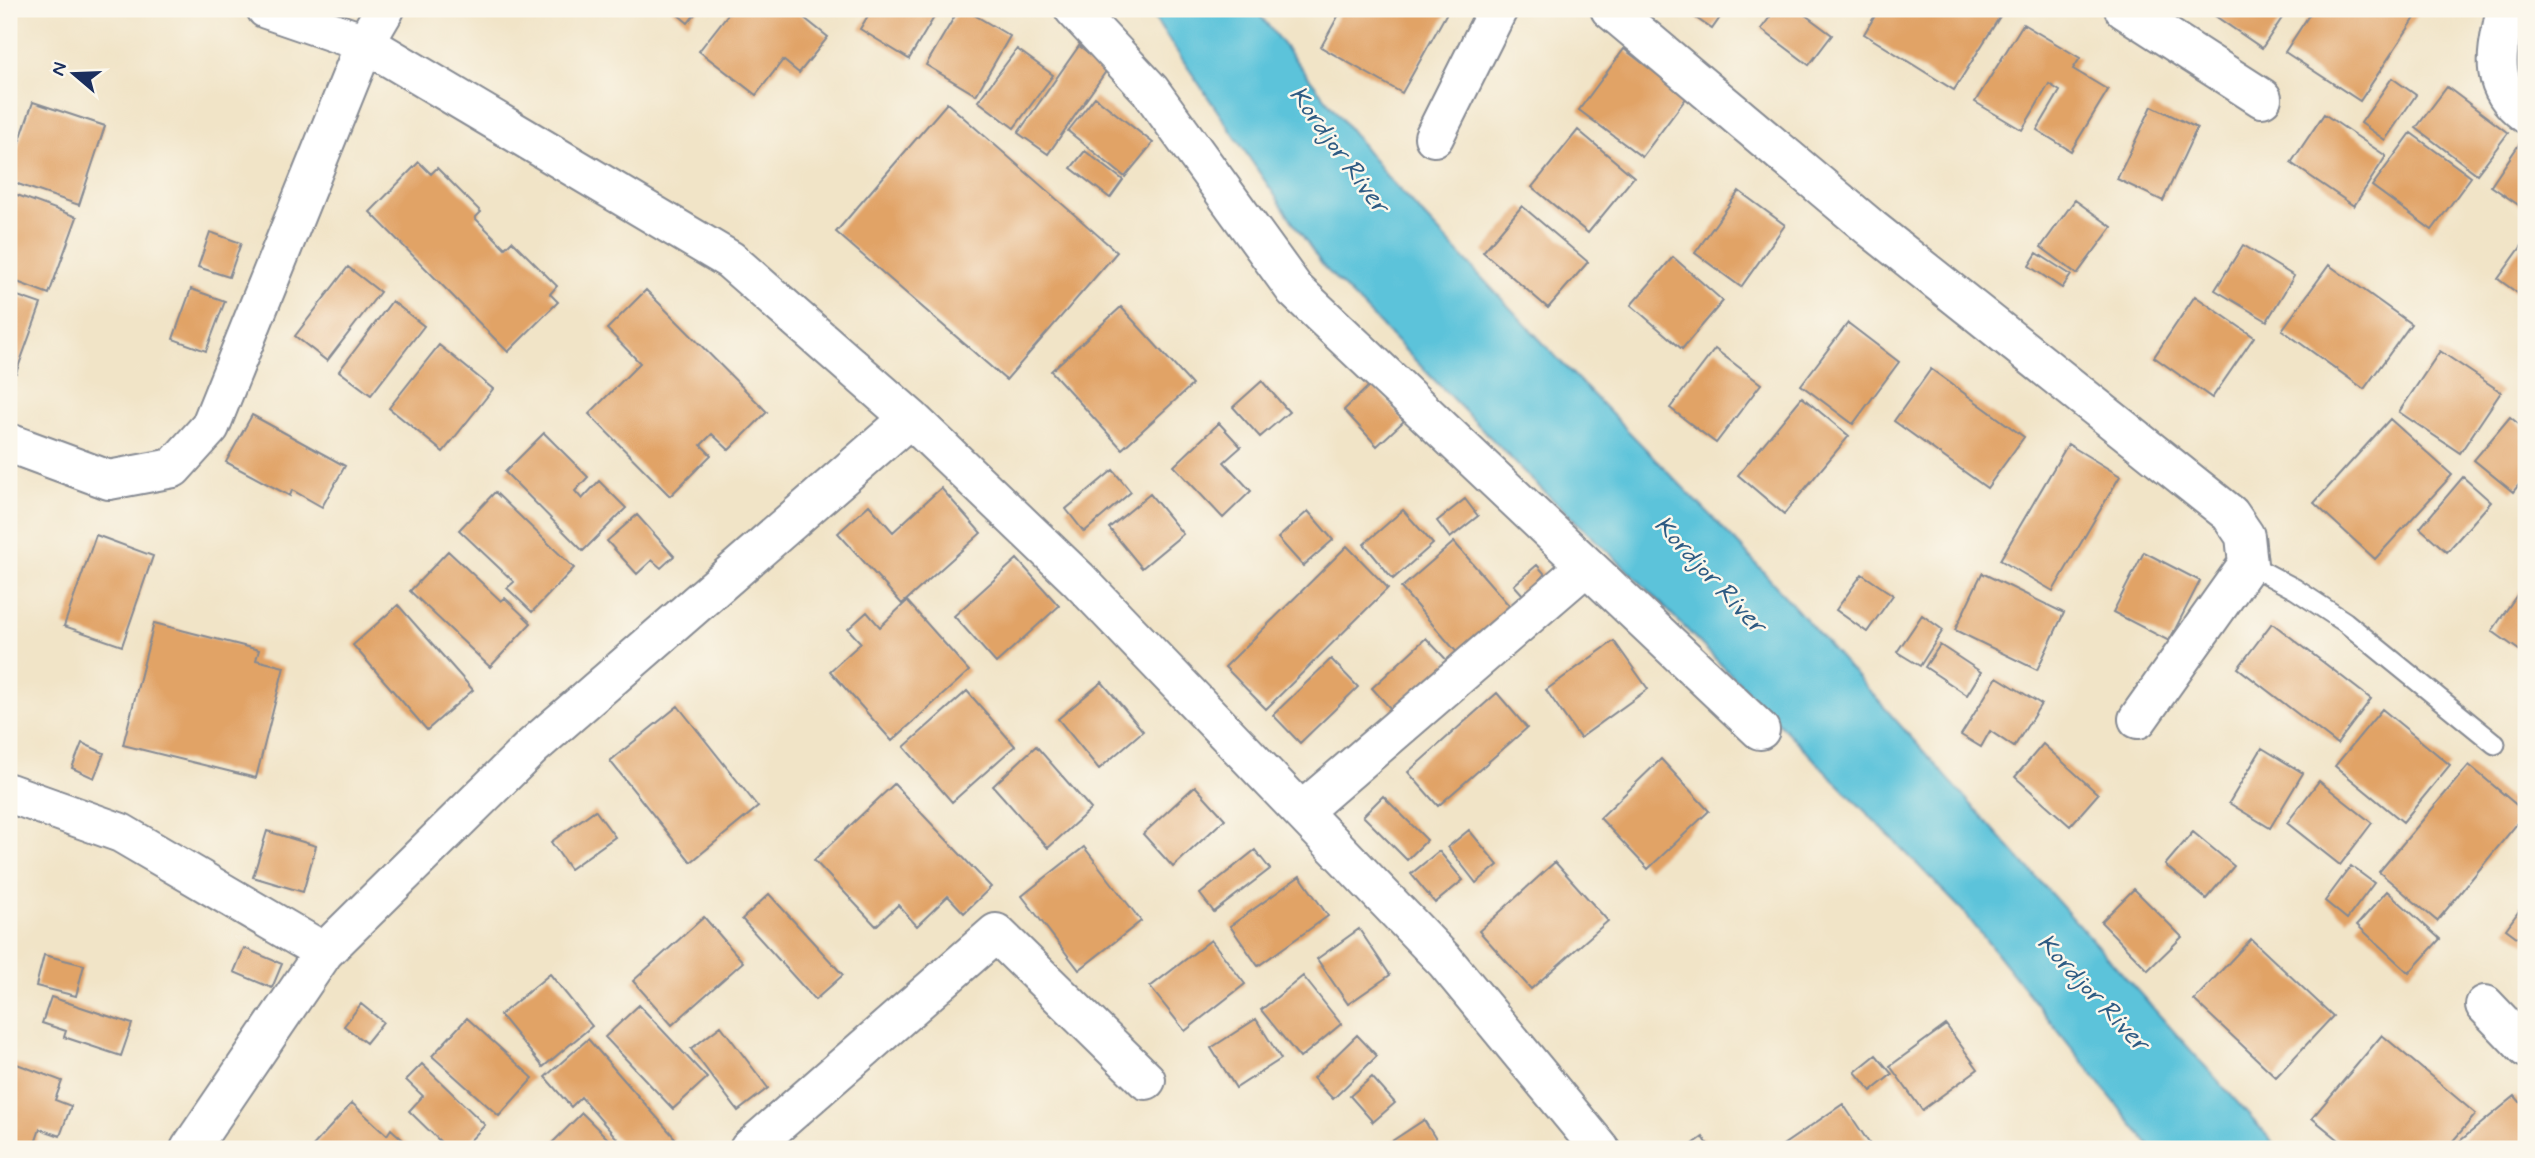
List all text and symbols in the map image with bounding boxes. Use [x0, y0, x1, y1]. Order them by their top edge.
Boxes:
north arrow [38, 38, 108, 108]
text: N [45, 59, 73, 79]
water label: Kordjor River [1280, 80, 1398, 223]
water label: Kordjor River [1646, 509, 1775, 644]
water label: Kordjor River [2029, 927, 2158, 1062]

